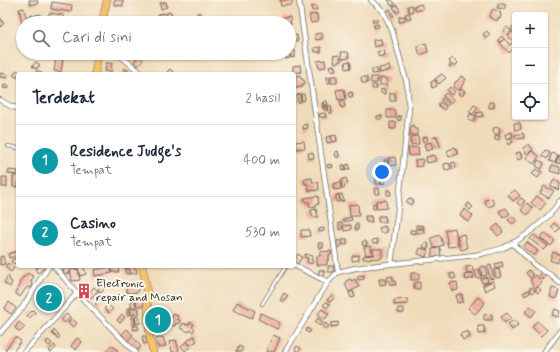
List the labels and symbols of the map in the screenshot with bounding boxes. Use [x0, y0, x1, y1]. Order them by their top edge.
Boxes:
your location [372, 162, 392, 182]
place label: Electronic repair and Mosan [96, 276, 183, 306]
building icon: Electronic repair and Mosan [75, 282, 93, 300]
pin: 2 [36, 283, 62, 313]
pin: 1 [145, 305, 171, 335]

